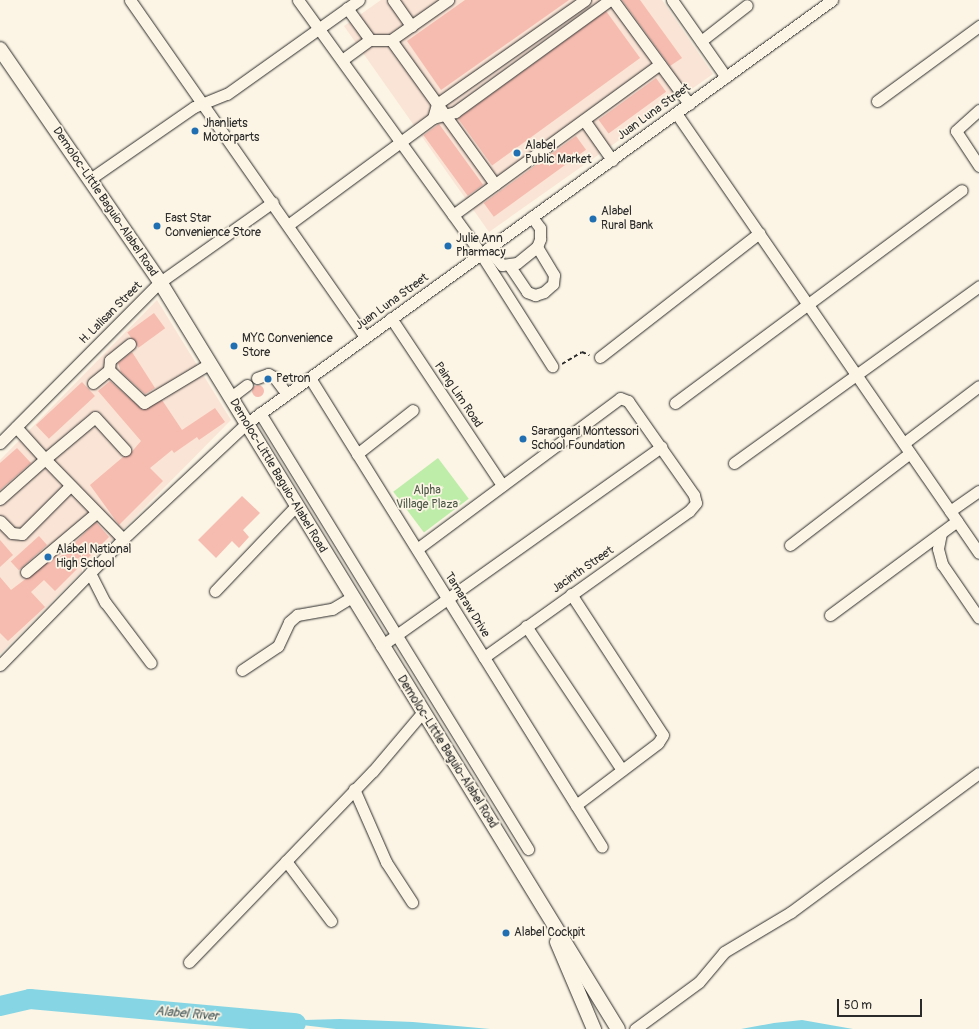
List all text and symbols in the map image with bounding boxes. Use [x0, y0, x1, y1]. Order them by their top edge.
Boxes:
street label: Juan Luna Street [615, 81, 693, 143]
place label: Jhanliets Motorparts [203, 117, 259, 145]
street label: Demoloc-Little Baguio-Alabel Road [49, 124, 161, 280]
marker: Jhanliets Motorparts [190, 126, 200, 136]
place label: Alabel Public Market [525, 139, 592, 167]
marker: Alabel Public Market [512, 148, 522, 158]
place label: Alabel Rural Bank [601, 205, 653, 233]
place label: East Star Convenience Store [165, 212, 261, 240]
marker: Alabel Rural Bank [588, 214, 598, 224]
marker: East Star Convenience Store [152, 221, 162, 231]
place label: Julie Ann Pharmacy [456, 232, 506, 260]
marker: Julie Ann Pharmacy [443, 241, 453, 251]
street label: Juan Luna Street [353, 271, 431, 333]
street label: H. Lalisan Street [77, 279, 145, 347]
place label: MYC Convenience Store [242, 332, 333, 360]
marker: MYC Convenience Store [229, 341, 239, 351]
street label: Paing Lim Road [431, 360, 485, 430]
place label: Petron [276, 372, 311, 386]
marker: Petron [263, 374, 273, 384]
street label: Demoloc-Little Baguio-Alabel Road [226, 396, 330, 556]
place label: Sarangani Montessori School Foundation [531, 425, 639, 453]
marker: Sarangani Montessori School Foundation [518, 434, 528, 444]
park label: Alpha Village Plaza [396, 484, 458, 512]
place label: Alabel National High School [56, 543, 131, 571]
street label: Jacinth Street [549, 544, 617, 596]
marker: Alabel National High School [43, 552, 53, 562]
street label: Tamaraw Drive [441, 570, 493, 640]
street label: Demoloc-Little Baguio-Alabel Road [394, 673, 500, 831]
place label: Alabel Cockpit [514, 926, 585, 940]
marker: Alabel Cockpit [501, 928, 511, 938]
scale bar [839, 991, 924, 1017]
text: 50 m [844, 998, 872, 1013]
water label: Alabel River [155, 1003, 219, 1025]

